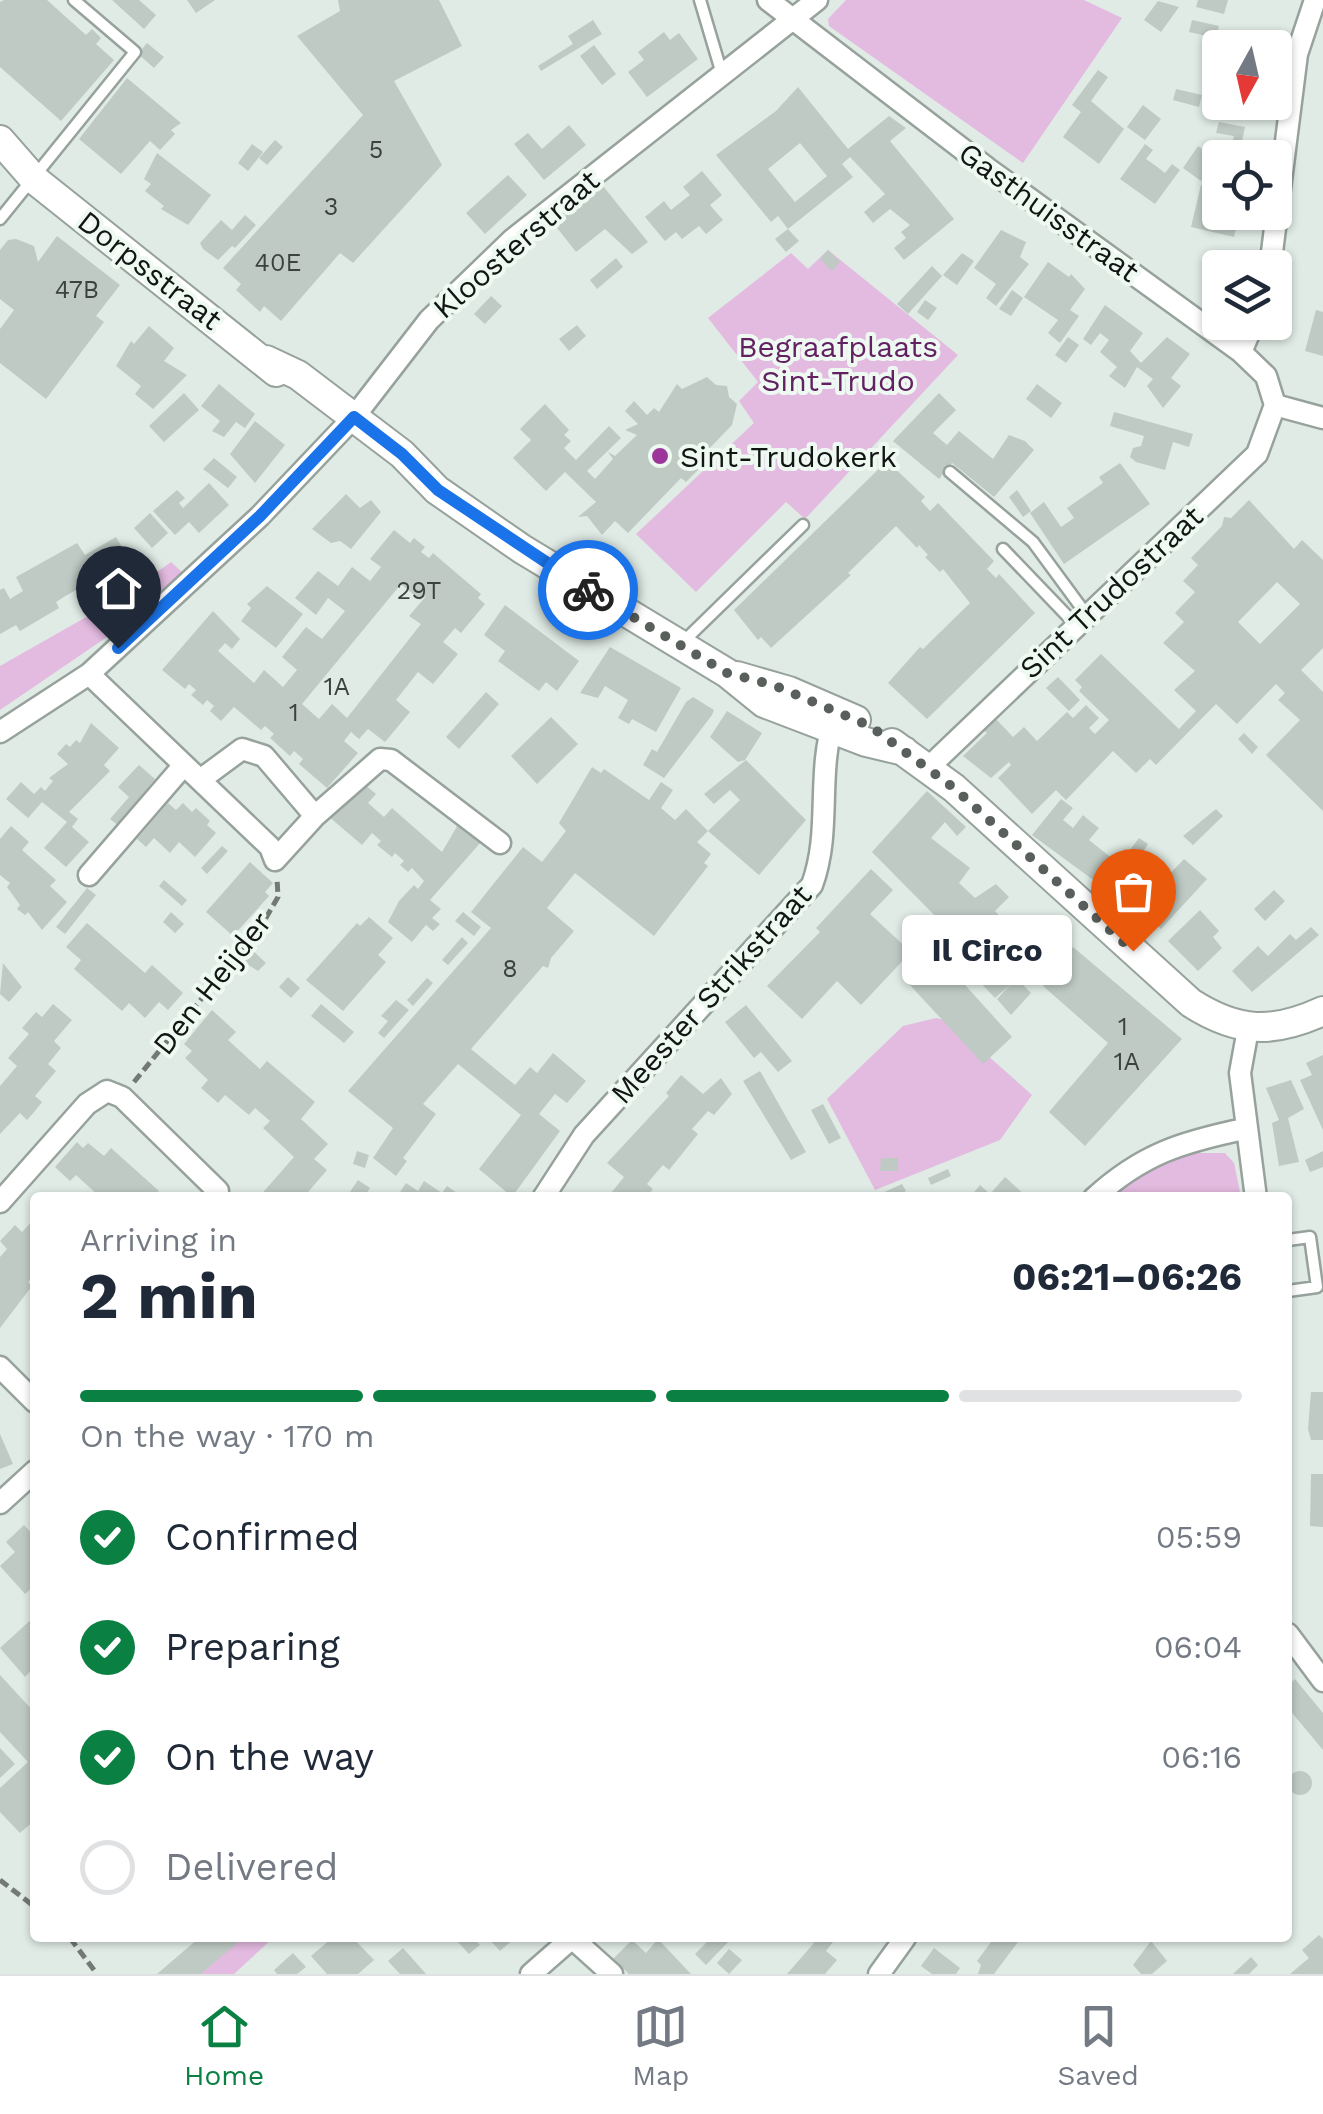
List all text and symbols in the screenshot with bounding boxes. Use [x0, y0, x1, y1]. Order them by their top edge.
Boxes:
north arrow [1202, 30, 1292, 120]
map controls [1202, 30, 1292, 340]
house number: 5 [369, 135, 383, 164]
street label: Gasthuisstraat [952, 135, 1146, 289]
button: locate [1202, 140, 1292, 230]
street label: Kloosterstraat [426, 162, 606, 326]
house number: 3 [324, 192, 338, 221]
street label: Dorpsstraat [71, 203, 229, 337]
house number: 40E [255, 248, 301, 277]
button: layers [1202, 250, 1292, 340]
house number: 47B [55, 275, 99, 304]
park label: Begraafplaats Sint-Trudo [738, 329, 938, 398]
place label: Sint-Trudokerk [680, 439, 897, 474]
marker: Sint-Trudokerk [649, 445, 671, 467]
street label: Sint Trudostraat [1012, 498, 1210, 686]
courier [538, 540, 638, 640]
pin [76, 546, 161, 649]
icon: home [91, 561, 146, 616]
icon: bike [561, 563, 616, 618]
house number: 29T [397, 576, 441, 605]
house number: 1A [324, 672, 350, 701]
house number: 1 [289, 698, 299, 727]
pin [1091, 849, 1176, 952]
icon: bag [1106, 864, 1161, 919]
street label: Meester Strikstraat [604, 877, 819, 1111]
street label: Den Heijder [146, 905, 278, 1061]
callout: Il Circo [903, 916, 1073, 986]
text: Il Circo [931, 931, 1043, 969]
house number: 8 [502, 954, 518, 983]
house number: 1 [1118, 1012, 1128, 1041]
house number: 1A [1114, 1047, 1140, 1076]
text: Arriving in [80, 1221, 237, 1259]
text: 06:21–06:26 [1012, 1255, 1242, 1299]
text: 2 min [80, 1258, 258, 1334]
text: On the way · 170 m [80, 1417, 375, 1455]
icon: check [80, 1510, 135, 1565]
text: Confirmed [165, 1515, 360, 1559]
text: 05:59 [1156, 1518, 1242, 1556]
icon: check [80, 1620, 135, 1675]
text: Preparing [165, 1625, 340, 1669]
text: 06:04 [1154, 1628, 1242, 1666]
icon: check [80, 1730, 135, 1785]
text: On the way [165, 1735, 374, 1779]
text: 06:16 [1161, 1738, 1242, 1776]
text: Delivered [165, 1845, 338, 1889]
tab: Home [184, 1999, 264, 2092]
tab: Map [632, 1999, 689, 2092]
tab: Saved [1058, 1999, 1139, 2092]

